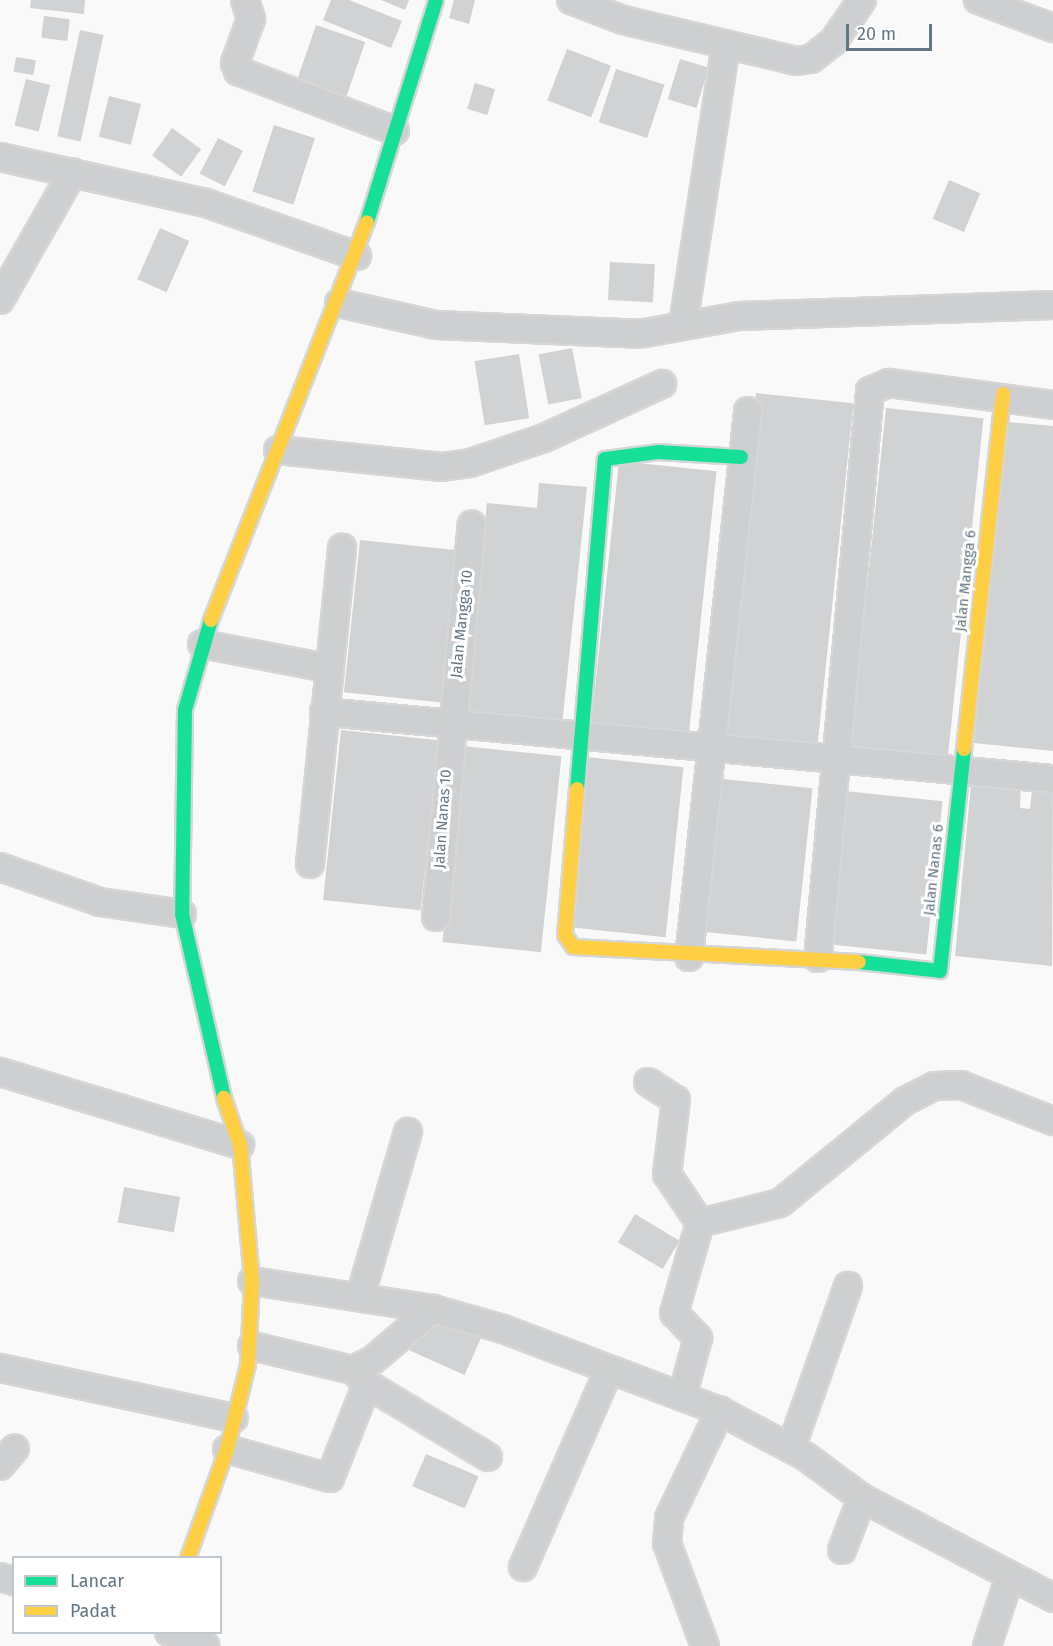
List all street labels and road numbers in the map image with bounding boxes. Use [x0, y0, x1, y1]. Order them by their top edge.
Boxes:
street label: Jalan Mangga 6 [952, 529, 980, 633]
street label: Jalan Mangga 10 [447, 569, 477, 679]
street label: Jalan Nanas 10 [431, 769, 455, 869]
street label: Jalan Nanas 6 [920, 823, 948, 917]

